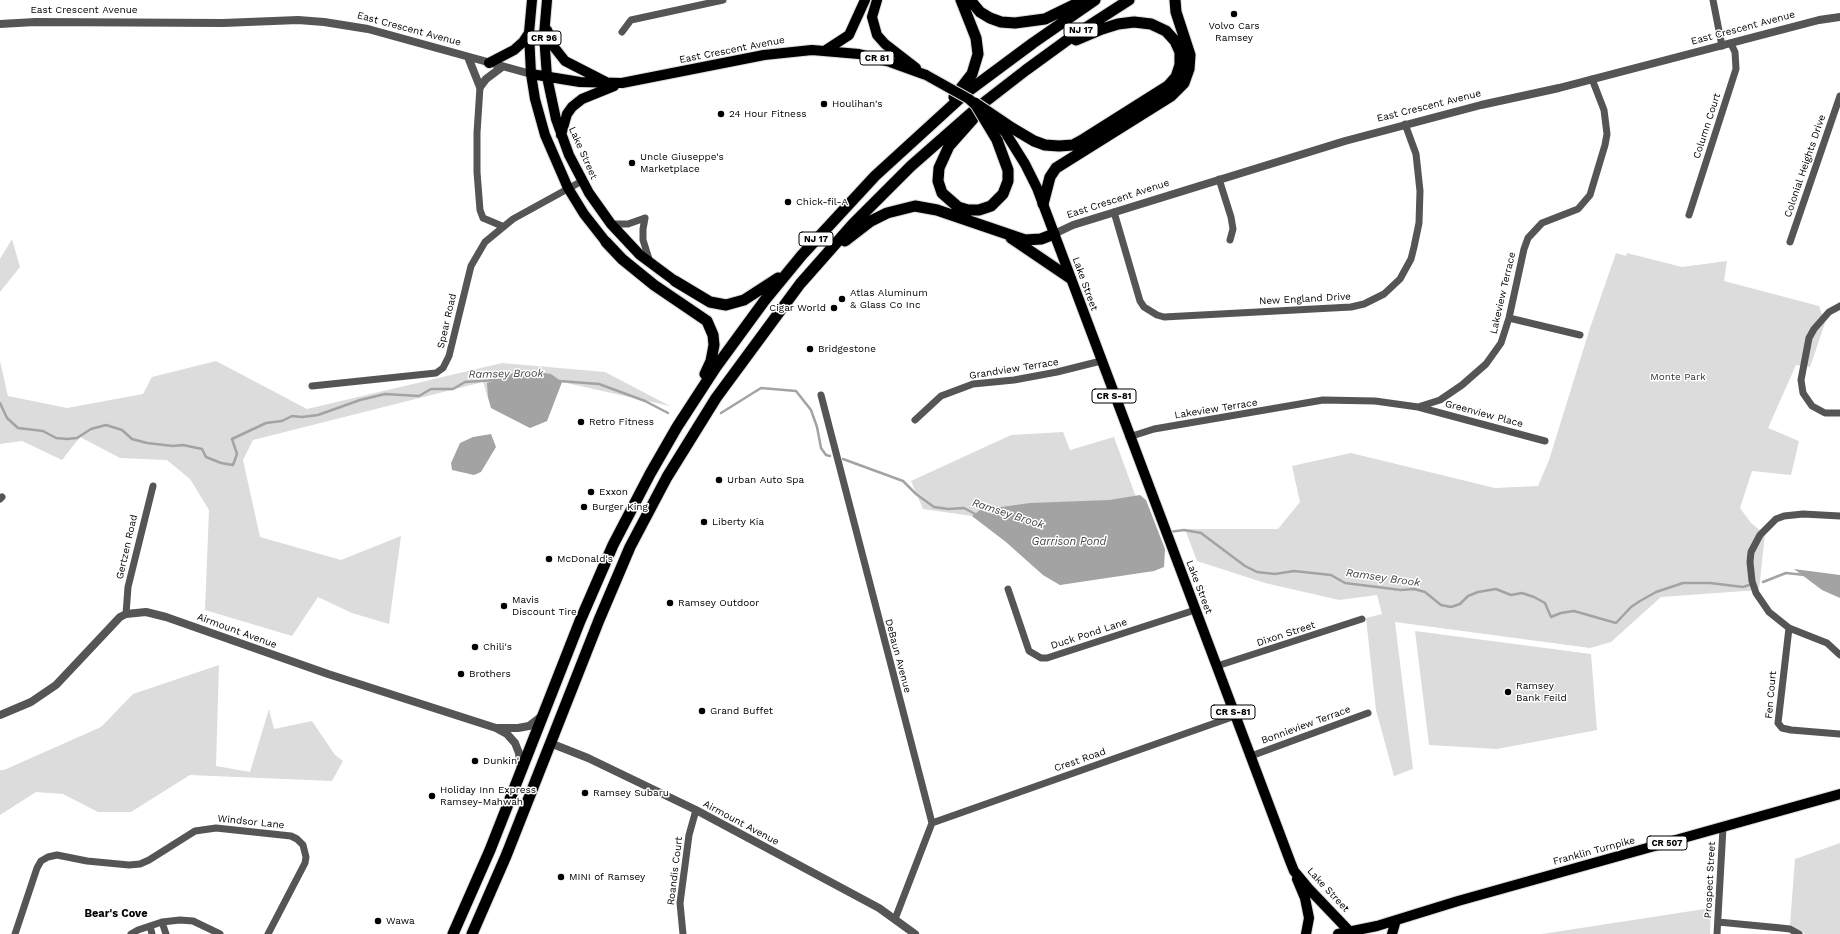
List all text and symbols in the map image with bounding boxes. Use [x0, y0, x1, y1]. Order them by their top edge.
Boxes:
street label: East Crescent Avenue [30, 4, 138, 16]
street label: East Crescent Avenue [1690, 8, 1796, 48]
street label: East Crescent Avenue [356, 9, 462, 49]
marker: Volvo Cars Ramsey [1229, 9, 1239, 19]
place label: Volvo Cars Ramsey [1208, 20, 1260, 44]
road number: NJ 17 [1064, 23, 1098, 37]
road number: CR 96 [527, 31, 561, 45]
street label: East Crescent Avenue [678, 34, 786, 66]
road number: CR 81 [860, 51, 894, 65]
street label: East Crescent Avenue [1376, 87, 1482, 125]
street label: Column Court [1691, 92, 1723, 160]
place label: Houlihan's [832, 98, 882, 110]
marker: Houlihan's [819, 99, 829, 109]
place label: 24 Hour Fitness [729, 108, 806, 120]
marker: 24 Hour Fitness [716, 109, 726, 119]
street label: Colonial Heights Drive [1782, 113, 1828, 219]
street label: Lake Street [566, 125, 600, 181]
place label: Uncle Giuseppe's Marketplace [640, 151, 724, 174]
marker: Uncle Giuseppe's Marketplace [627, 158, 637, 168]
street label: East Crescent Avenue [1065, 177, 1171, 221]
place label: Chick-fil-A [796, 196, 848, 208]
marker: Chick-fil-A [783, 197, 793, 207]
road number: NJ 17 [799, 232, 833, 246]
street label: Lakeview Terrace [1488, 251, 1518, 335]
street label: Lake Street [1070, 255, 1100, 313]
place label: Atlas Aluminum & Glass Co Inc [850, 287, 928, 310]
street label: New England Drive [1259, 291, 1351, 307]
street label: Spear Road [435, 292, 459, 350]
marker: Atlas Aluminum & Glass Co Inc [837, 294, 847, 304]
place label: Cigar World [769, 302, 826, 314]
marker: Cigar World [829, 303, 839, 313]
place label: Bridgestone [818, 343, 876, 355]
marker: Bridgestone [805, 344, 815, 354]
street label: Grandview Terrace [968, 356, 1060, 382]
water label: Ramsey Brook [468, 367, 544, 381]
park label: Monte Park [1650, 371, 1706, 383]
road number: CR S-81 [1092, 389, 1136, 403]
street label: Lakeview Terrace [1174, 397, 1258, 421]
street label: Greenview Place [1444, 398, 1524, 430]
place label: Retro Fitness [589, 416, 654, 428]
marker: Retro Fitness [576, 417, 586, 427]
place label: Urban Auto Spa [727, 474, 804, 486]
marker: Urban Auto Spa [714, 475, 724, 485]
place label: Exxon [599, 486, 628, 498]
marker: Exxon [586, 487, 596, 497]
water label: Ramsey Brook [970, 496, 1046, 532]
place label: Burger King [592, 501, 648, 513]
marker: Burger King [579, 502, 589, 512]
street label: Gertzen Road [114, 513, 140, 581]
place label: Liberty Kia [712, 516, 764, 528]
marker: Liberty Kia [699, 517, 709, 527]
water label: Garrison Pond [1032, 535, 1106, 549]
place label: McDonald's [557, 553, 613, 565]
marker: McDonald's [544, 554, 554, 564]
street label: Lake Street [1183, 559, 1215, 615]
water label: Ramsey Brook [1345, 566, 1421, 590]
place label: Mavis Discount Tire [512, 594, 577, 618]
place label: Ramsey Outdoor [678, 597, 759, 609]
marker: Ramsey Outdoor [665, 598, 675, 608]
marker: Mavis Discount Tire [499, 601, 509, 611]
street label: Airmount Avenue [195, 611, 279, 651]
street label: Duck Pond Lane [1049, 616, 1129, 652]
street label: DeBaun Avenue [882, 618, 914, 694]
street label: Dixon Street [1255, 619, 1317, 649]
place label: Chili's [483, 641, 512, 653]
marker: Chili's [470, 642, 480, 652]
place label: Brothers [469, 668, 511, 680]
marker: Brothers [456, 669, 466, 679]
street label: Fen Court [1763, 671, 1779, 719]
place label: Ramsey Bank Feild [1516, 680, 1567, 704]
marker: Ramsey Bank Feild [1503, 687, 1513, 697]
street label: Bonnieview Terrace [1260, 703, 1352, 747]
place label: Grand Buffet [710, 705, 773, 717]
road number: CR S-81 [1211, 705, 1255, 719]
marker: Grand Buffet [697, 706, 707, 716]
street label: Crest Road [1053, 746, 1107, 774]
place label: Dunkin' [483, 755, 519, 767]
marker: Dunkin' [470, 756, 480, 766]
place label: Holiday Inn Express Ramsey-Mahwah [440, 784, 536, 808]
place label: Ramsey Subaru [593, 787, 669, 799]
marker: Ramsey Subaru [580, 788, 590, 798]
marker: Holiday Inn Express Ramsey-Mahwah [427, 791, 437, 801]
street label: Airmount Avenue [701, 798, 781, 848]
street label: Windsor Lane [217, 813, 285, 831]
street label: Franklin Turnpike [1552, 834, 1636, 868]
street label: Roandis Court [665, 836, 685, 906]
road number: CR 507 [1647, 836, 1687, 850]
street label: Prospect Street [1702, 841, 1718, 919]
street label: Lake Street [1304, 865, 1352, 915]
place label: MINI of Ramsey [569, 871, 645, 883]
marker: MINI of Ramsey [556, 872, 566, 882]
district label: Bear's Cove [84, 907, 148, 921]
place label: Wawa [386, 915, 415, 927]
marker: Wawa [373, 916, 383, 926]

